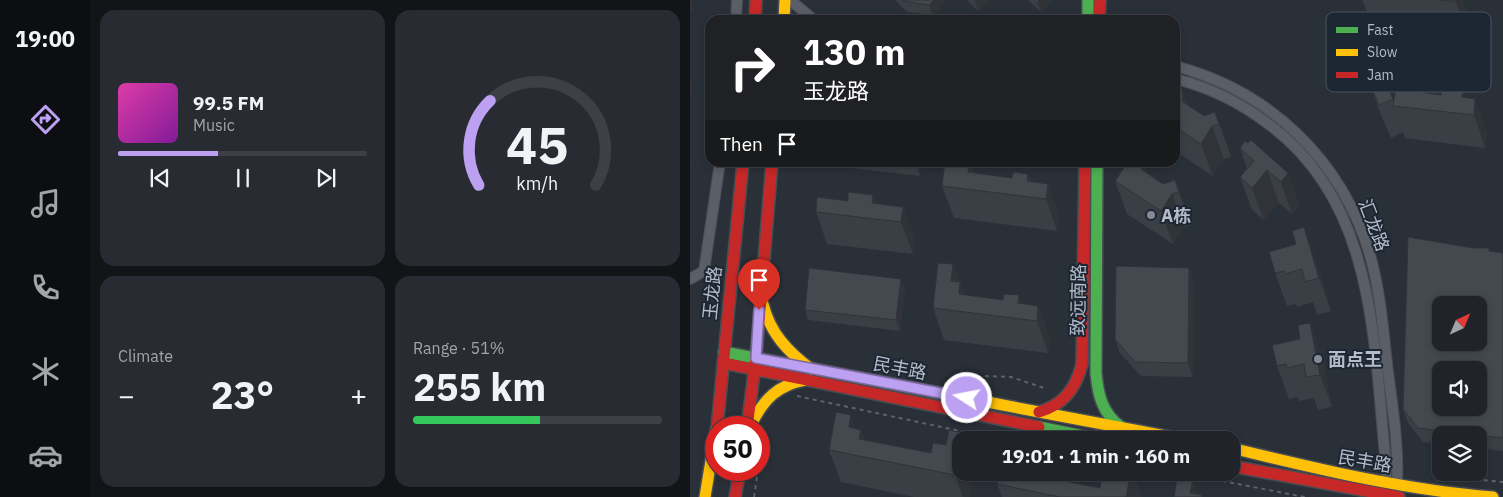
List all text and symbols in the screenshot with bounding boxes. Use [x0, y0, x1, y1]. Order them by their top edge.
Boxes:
legend [1326, 12, 1491, 92]
text: Fast [1367, 21, 1393, 39]
text: 19:00 [15, 24, 75, 53]
text: 130 m [803, 29, 906, 75]
icon: right [720, 35, 785, 100]
text: Slow [1367, 43, 1398, 61]
text: Jam [1367, 66, 1394, 84]
text: 玉龙路 [803, 76, 869, 105]
text: 99.5 FM [193, 91, 264, 115]
icon: directions [28, 102, 63, 137]
text: 45 [506, 111, 569, 178]
text: Music [193, 115, 235, 135]
icon: arrive [773, 130, 801, 158]
text: Then [720, 132, 763, 156]
icon: previous [146, 164, 174, 192]
icon: pause [229, 164, 257, 192]
icon: next [312, 164, 340, 192]
text: km/h [517, 172, 559, 195]
icon: music [28, 186, 63, 221]
street label: 汇龙路 [1354, 196, 1394, 254]
place label: A栋 [1161, 204, 1191, 227]
marker: A栋 [1145, 209, 1157, 221]
pin [738, 259, 780, 310]
street label: 致远南路 [1066, 264, 1090, 336]
street label: 玉龙路 [698, 265, 726, 321]
icon: arrive [745, 266, 773, 294]
icon: phone [28, 270, 63, 305]
north arrow [1432, 296, 1488, 351]
map controls [1432, 296, 1487, 481]
text: Range · 51% [413, 338, 505, 358]
text: Climate [118, 346, 173, 366]
place label: 面点王 [1328, 348, 1382, 371]
street label: 民丰路 [871, 352, 929, 384]
marker: 面点王 [1312, 353, 1324, 365]
icon: climate [28, 354, 63, 389]
button: sound [1432, 361, 1487, 416]
text: 255 km [413, 362, 546, 411]
text: 23° [211, 370, 274, 419]
position arrow [940, 371, 992, 423]
text: − [118, 377, 135, 414]
text: + [350, 377, 367, 414]
speed limit sign: 50 [705, 416, 770, 481]
button: layers [1432, 426, 1487, 481]
icon: car [28, 438, 63, 473]
text: 19:01 · 1 min · 160 m [1002, 444, 1190, 468]
street label: 民丰路 [1336, 445, 1394, 477]

